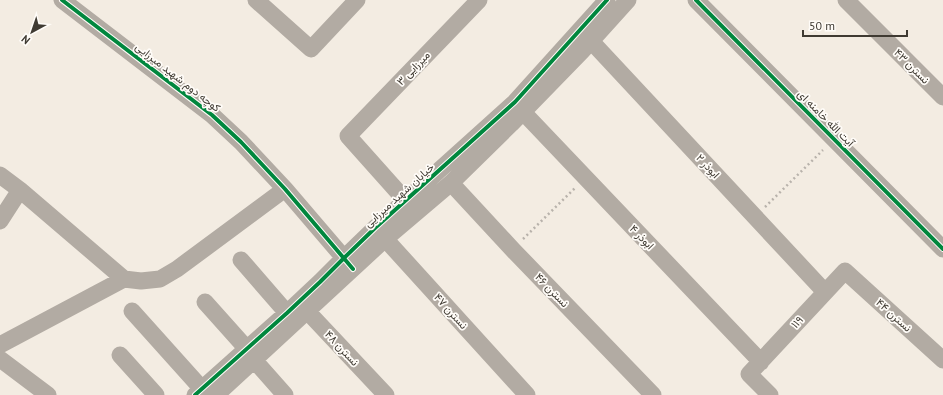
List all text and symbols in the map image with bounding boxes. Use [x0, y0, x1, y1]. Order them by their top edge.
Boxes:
north arrow [12, 12, 52, 52]
scale bar [803, 12, 907, 38]
text: 50 m [809, 18, 835, 33]
text: N [18, 32, 33, 47]
street label: کوچه دوم شهید میرزایی [132, 39, 223, 115]
street label: نسترن ۴۳ [891, 45, 933, 87]
street label: میرزایی ۳ [393, 48, 433, 88]
street label: آیت الله خامنه ای [795, 87, 858, 150]
street label: ابوذر ۲ [693, 151, 723, 181]
street label: خیابان شهید میرزایی [361, 160, 437, 230]
street label: ابوذر ۴ [627, 222, 657, 252]
street label: نسترن ۴۶ [532, 270, 572, 310]
street label: نسترن ۴۷ [431, 290, 471, 332]
street label: نسترن ۴۴ [873, 295, 915, 335]
street label: ۱۱۹ [788, 313, 806, 331]
street label: نسترن ۴۸ [322, 327, 362, 369]

